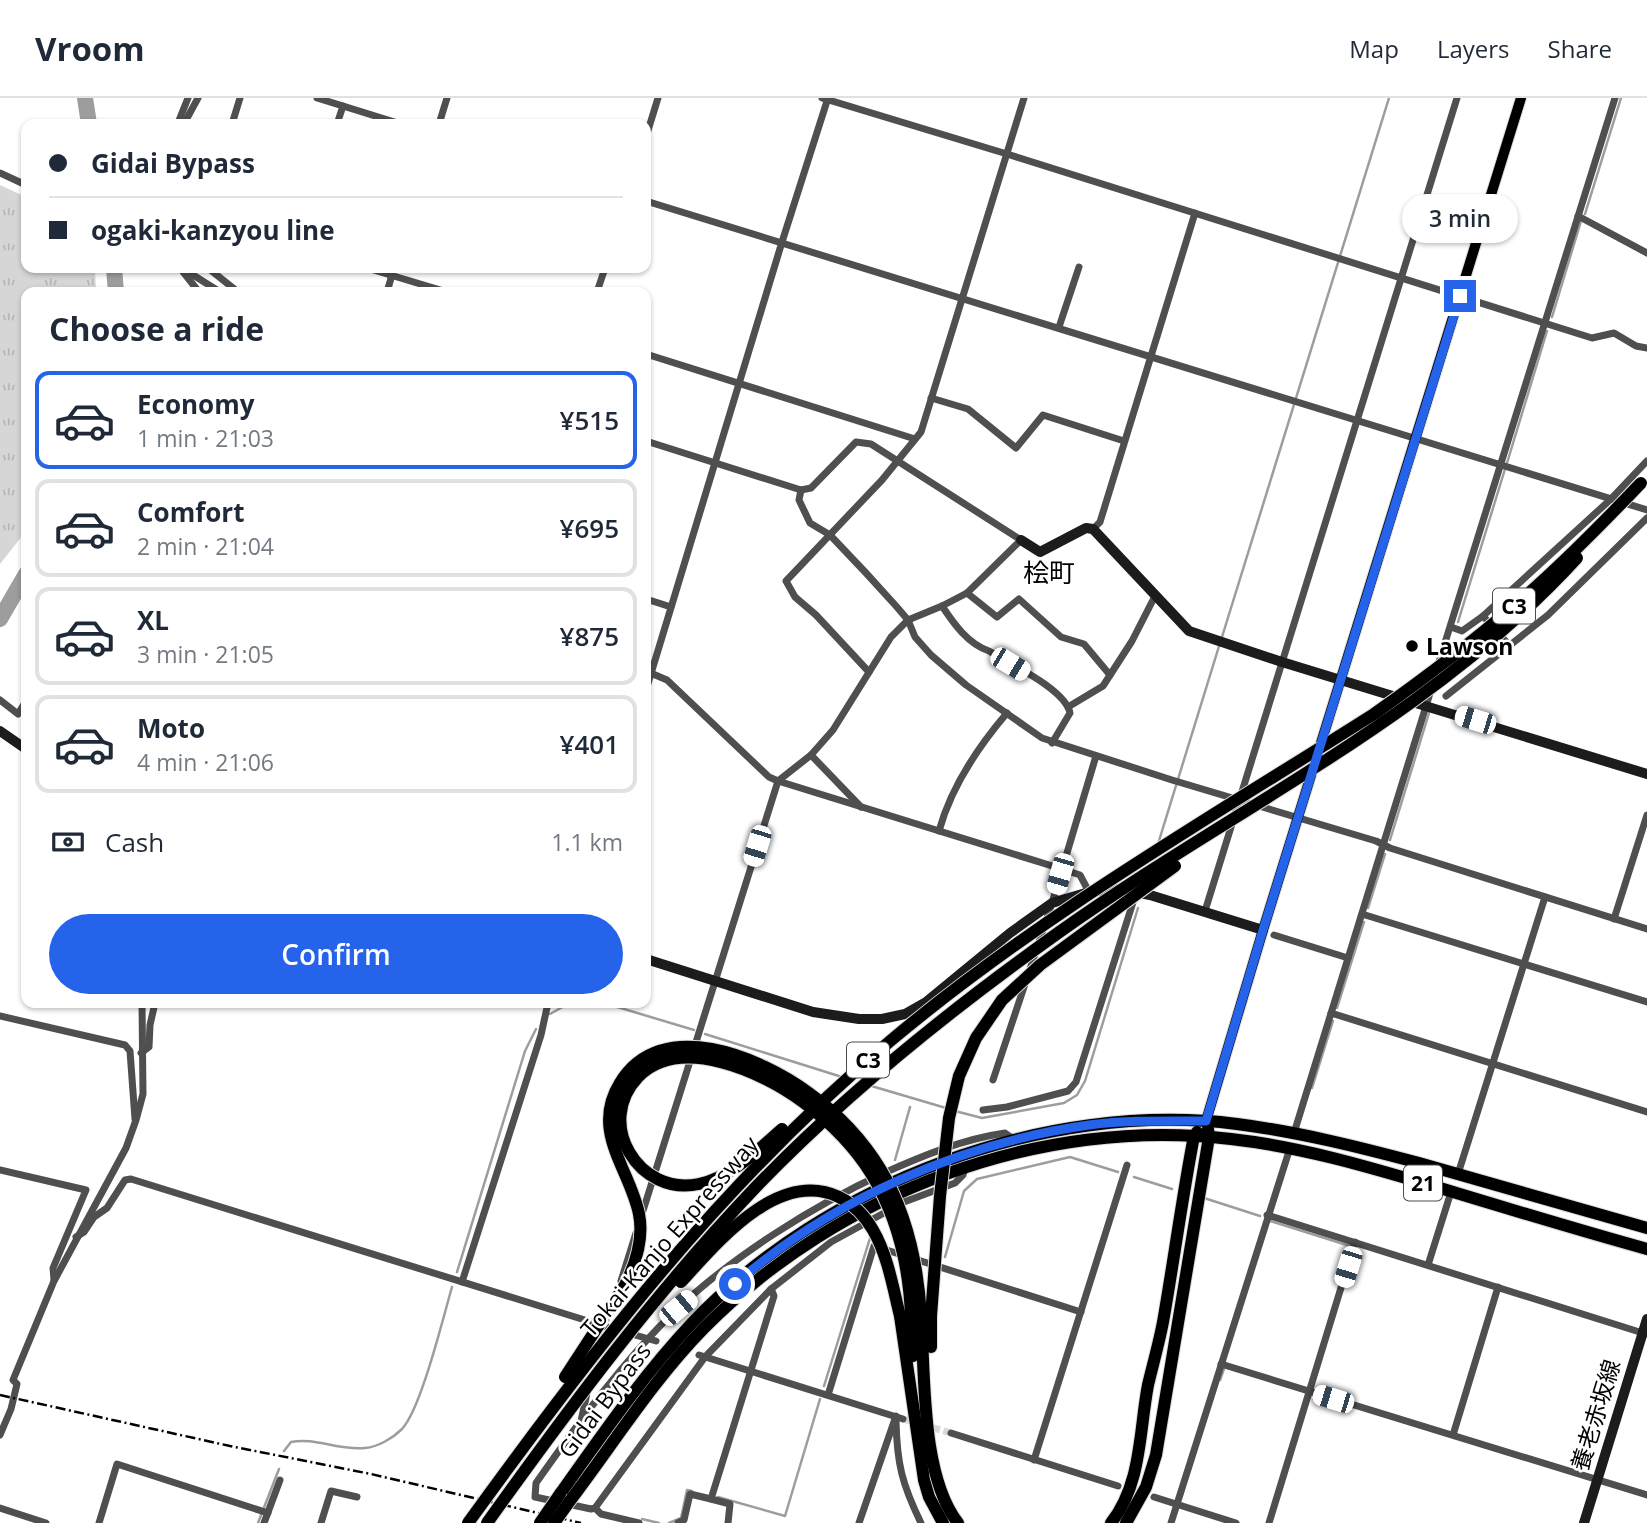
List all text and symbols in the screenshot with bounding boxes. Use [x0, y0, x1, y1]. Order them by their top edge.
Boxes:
text: Vroom [35, 26, 145, 71]
text: Map [1349, 32, 1399, 65]
text: Layers [1437, 32, 1510, 65]
text: Share [1548, 32, 1612, 65]
text: Gidai Bypass [91, 145, 255, 181]
callout: 3 min [1402, 194, 1518, 244]
text: 3 min [1429, 202, 1491, 234]
text: ogaki-kanzyou line [91, 212, 335, 248]
route end [1444, 280, 1476, 312]
text: Choose a ride [49, 307, 264, 350]
text: Economy [137, 386, 255, 422]
icon: car [53, 389, 116, 452]
text: ¥515 [560, 402, 619, 438]
text: 1 min · 21:03 [137, 422, 274, 454]
text: Comfort [137, 494, 244, 530]
icon: car [53, 497, 116, 560]
text: ¥695 [560, 510, 619, 546]
text: 2 min · 21:04 [137, 530, 274, 562]
district label: 桧町 [1023, 554, 1075, 590]
road number: C3 [1493, 588, 1535, 624]
text: XL [137, 602, 169, 638]
icon: car [53, 605, 116, 668]
text: ¥875 [560, 618, 619, 654]
place label: Lawson [1426, 630, 1513, 662]
text: 3 min · 21:05 [137, 638, 274, 670]
marker: Lawson [1404, 638, 1420, 654]
car [987, 644, 1034, 684]
car [1452, 704, 1499, 736]
text: Moto [137, 710, 205, 746]
icon: car [53, 713, 116, 776]
text: ¥401 [560, 726, 619, 762]
text: 4 min · 21:06 [137, 746, 274, 778]
icon: cash [49, 823, 87, 861]
car [741, 823, 774, 869]
text: Cash [105, 824, 164, 860]
text: 1.1 km [551, 826, 623, 858]
car [1045, 851, 1076, 897]
button: Confirm [49, 914, 623, 994]
road number: C3 [847, 1042, 889, 1077]
street label: Tokai-Kanjo Expressway [573, 1128, 765, 1343]
road number: 21 [1404, 1166, 1442, 1200]
car [1332, 1244, 1365, 1290]
route start [719, 1268, 751, 1300]
car [656, 1286, 701, 1330]
street label: Gidai Bypass [550, 1336, 658, 1464]
street label: 養老赤坂線 [1563, 1355, 1627, 1475]
car [1310, 1383, 1357, 1415]

